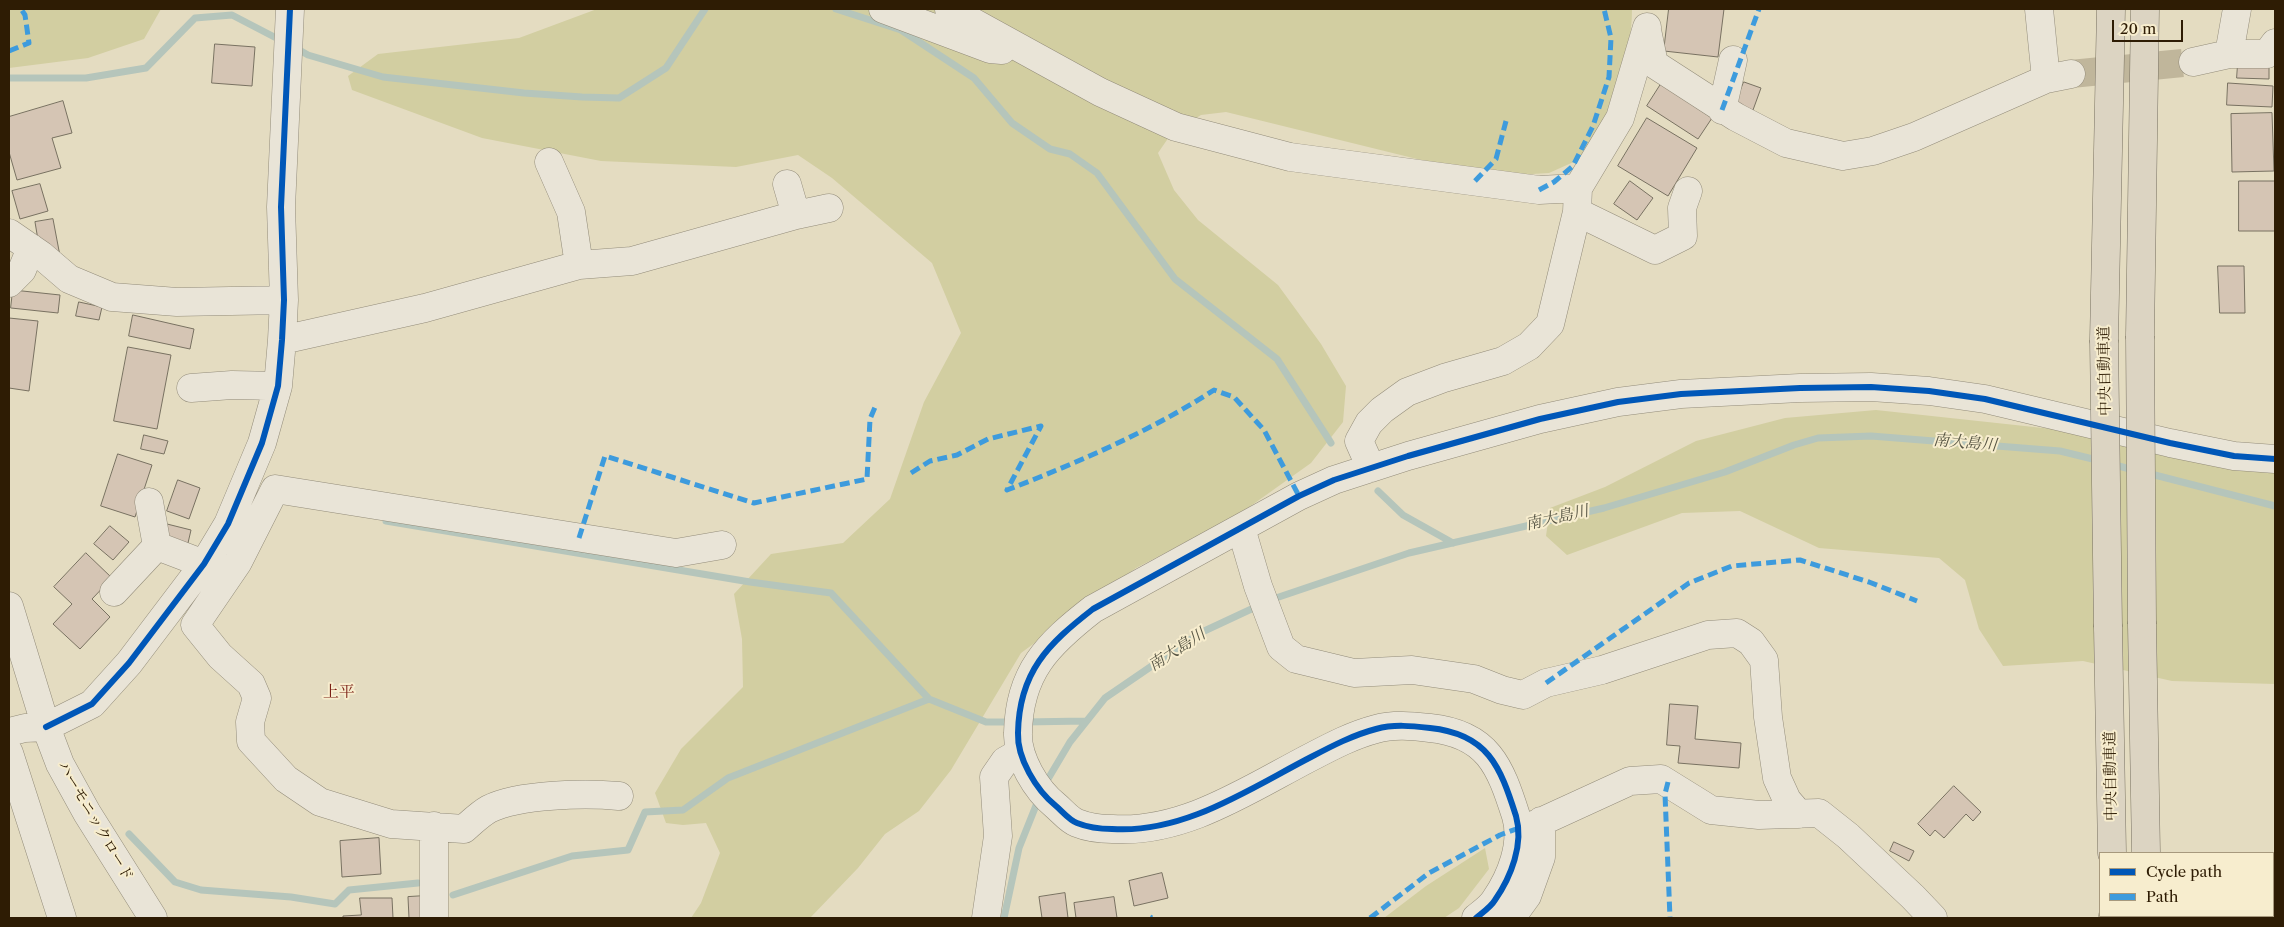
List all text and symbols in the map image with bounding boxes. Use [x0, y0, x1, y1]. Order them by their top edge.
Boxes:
scale bar [2114, 10, 2185, 42]
text: 20 m [2120, 19, 2156, 38]
street label: 中央自動車道 [2095, 326, 2115, 416]
water label: 南大島川 [1932, 431, 1998, 455]
water label: 南大島川 [1524, 501, 1590, 535]
water label: 南大島川 [1145, 625, 1209, 675]
district label: 上平 [323, 682, 355, 702]
street label: 中央自動車道 [2101, 731, 2121, 821]
street label: ハーモニックロード [53, 758, 137, 884]
legend [2099, 852, 2274, 917]
text: Cycle path [2146, 862, 2222, 881]
text: Path [2146, 887, 2178, 906]

